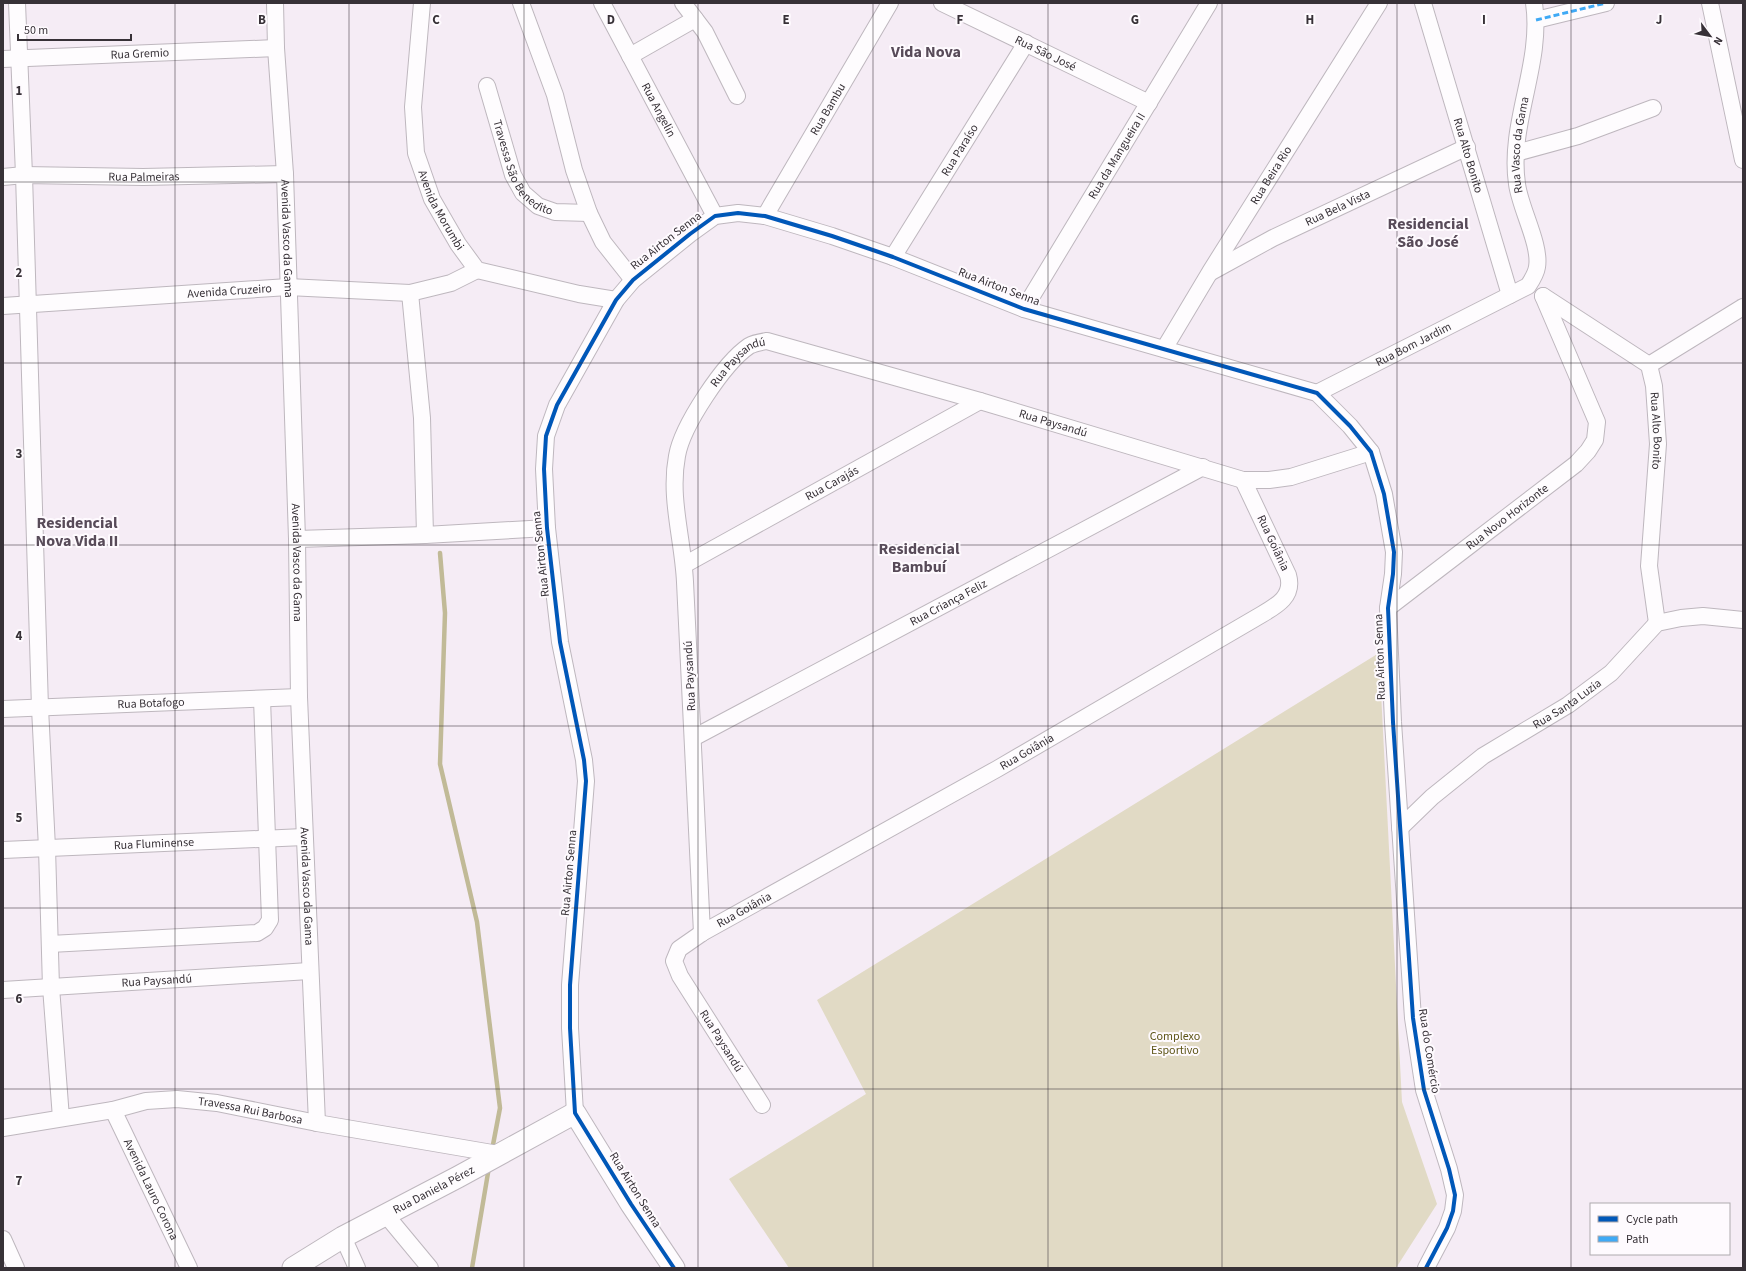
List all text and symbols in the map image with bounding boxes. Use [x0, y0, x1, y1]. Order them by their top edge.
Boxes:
text: B [258, 11, 266, 29]
text: C [432, 11, 440, 29]
text: D [607, 11, 615, 29]
text: E [782, 11, 790, 29]
text: F [957, 11, 964, 29]
text: G [1131, 11, 1139, 29]
text: H [1306, 11, 1314, 29]
text: I [1482, 11, 1486, 29]
text: J [1656, 11, 1662, 29]
scale bar [18, 16, 131, 42]
north arrow [1690, 16, 1730, 56]
text: 50 m [24, 22, 48, 39]
street label: Rua São José [1012, 31, 1079, 75]
text: N [1710, 34, 1726, 48]
district label: Vida Nova [890, 41, 961, 63]
street label: Rua Gremio [110, 44, 170, 63]
street label: Rua Angelin [637, 80, 680, 140]
street label: Rua Bambu [806, 80, 850, 138]
text: 1 [16, 82, 23, 100]
street label: Rua Vasco da Gama [1507, 95, 1533, 195]
street label: Rua da Mangueira II [1084, 109, 1149, 202]
street label: Rua Alto Bonito [1449, 116, 1488, 195]
street label: Travessa São Benedito [489, 118, 555, 219]
street label: Rua Paraíso [937, 121, 982, 179]
street label: Rua Beira Rio [1246, 143, 1296, 208]
street label: Rua Palmeiras [108, 168, 180, 186]
street label: Avenida Morumbi [414, 168, 468, 254]
street label: Avenida Vasco da Gama [277, 179, 298, 298]
street label: Rua Bela Vista [1302, 185, 1373, 230]
street label: Rua Airton Senna [627, 208, 705, 274]
district label: Residencial São José [1388, 213, 1469, 253]
text: 2 [16, 264, 23, 282]
street label: Rua Airton Senna [956, 264, 1042, 310]
street label: Avenida Cruzeiro [187, 280, 272, 302]
street label: Rua Bom Jardim [1372, 318, 1454, 371]
street label: Rua Paysandú [706, 333, 767, 391]
street label: Rua Alto Bonito [1646, 391, 1667, 470]
street label: Rua Paysandú [1017, 405, 1089, 441]
text: 3 [16, 445, 23, 463]
street label: Rua Carajás [802, 461, 862, 505]
street label: Rua Novo Horizonte [1462, 480, 1552, 554]
street label: Avenida Vasco da Gama [287, 503, 307, 622]
street label: Rua Airton Senna [528, 510, 554, 598]
district label: Residencial Nova Vida II [36, 512, 118, 552]
street label: Rua Goiânia [1253, 512, 1293, 574]
district label: Residencial Bambuí [879, 538, 960, 578]
street label: Rua Criança Feliz [907, 575, 990, 630]
street label: Rua Airton Senna [1370, 614, 1390, 700]
text: 4 [16, 627, 23, 645]
street label: Rua Paysandú [680, 640, 700, 712]
street label: Rua Santa Luzia [1529, 675, 1605, 733]
street label: Rua Botafogo [117, 693, 185, 713]
street label: Rua Goiânia [996, 729, 1057, 774]
text: 5 [16, 809, 23, 827]
street label: Avenida Vasco da Gama [296, 827, 318, 946]
street label: Rua Airton Senna [557, 829, 581, 917]
street label: Rua Fluminense [113, 833, 194, 854]
street label: Rua Goiânia [713, 888, 774, 932]
street label: Rua Paysandú [121, 970, 192, 991]
text: 6 [16, 990, 23, 1008]
street label: Rua Paysandú [695, 1007, 747, 1075]
street label: Rua do Comércio [1414, 1007, 1444, 1095]
park label: Complexo Esportivo [1150, 1028, 1200, 1059]
street label: Travessa Rui Barbosa [197, 1093, 304, 1128]
street label: Avenida Lauro Corona [120, 1136, 183, 1243]
street label: Rua Airton Senna [605, 1149, 665, 1231]
street label: Rua Daniela Pérez [390, 1161, 477, 1218]
text: 7 [16, 1172, 23, 1190]
legend [1590, 1203, 1730, 1255]
text: Cycle path [1626, 1211, 1678, 1228]
text: Path [1626, 1231, 1649, 1248]

